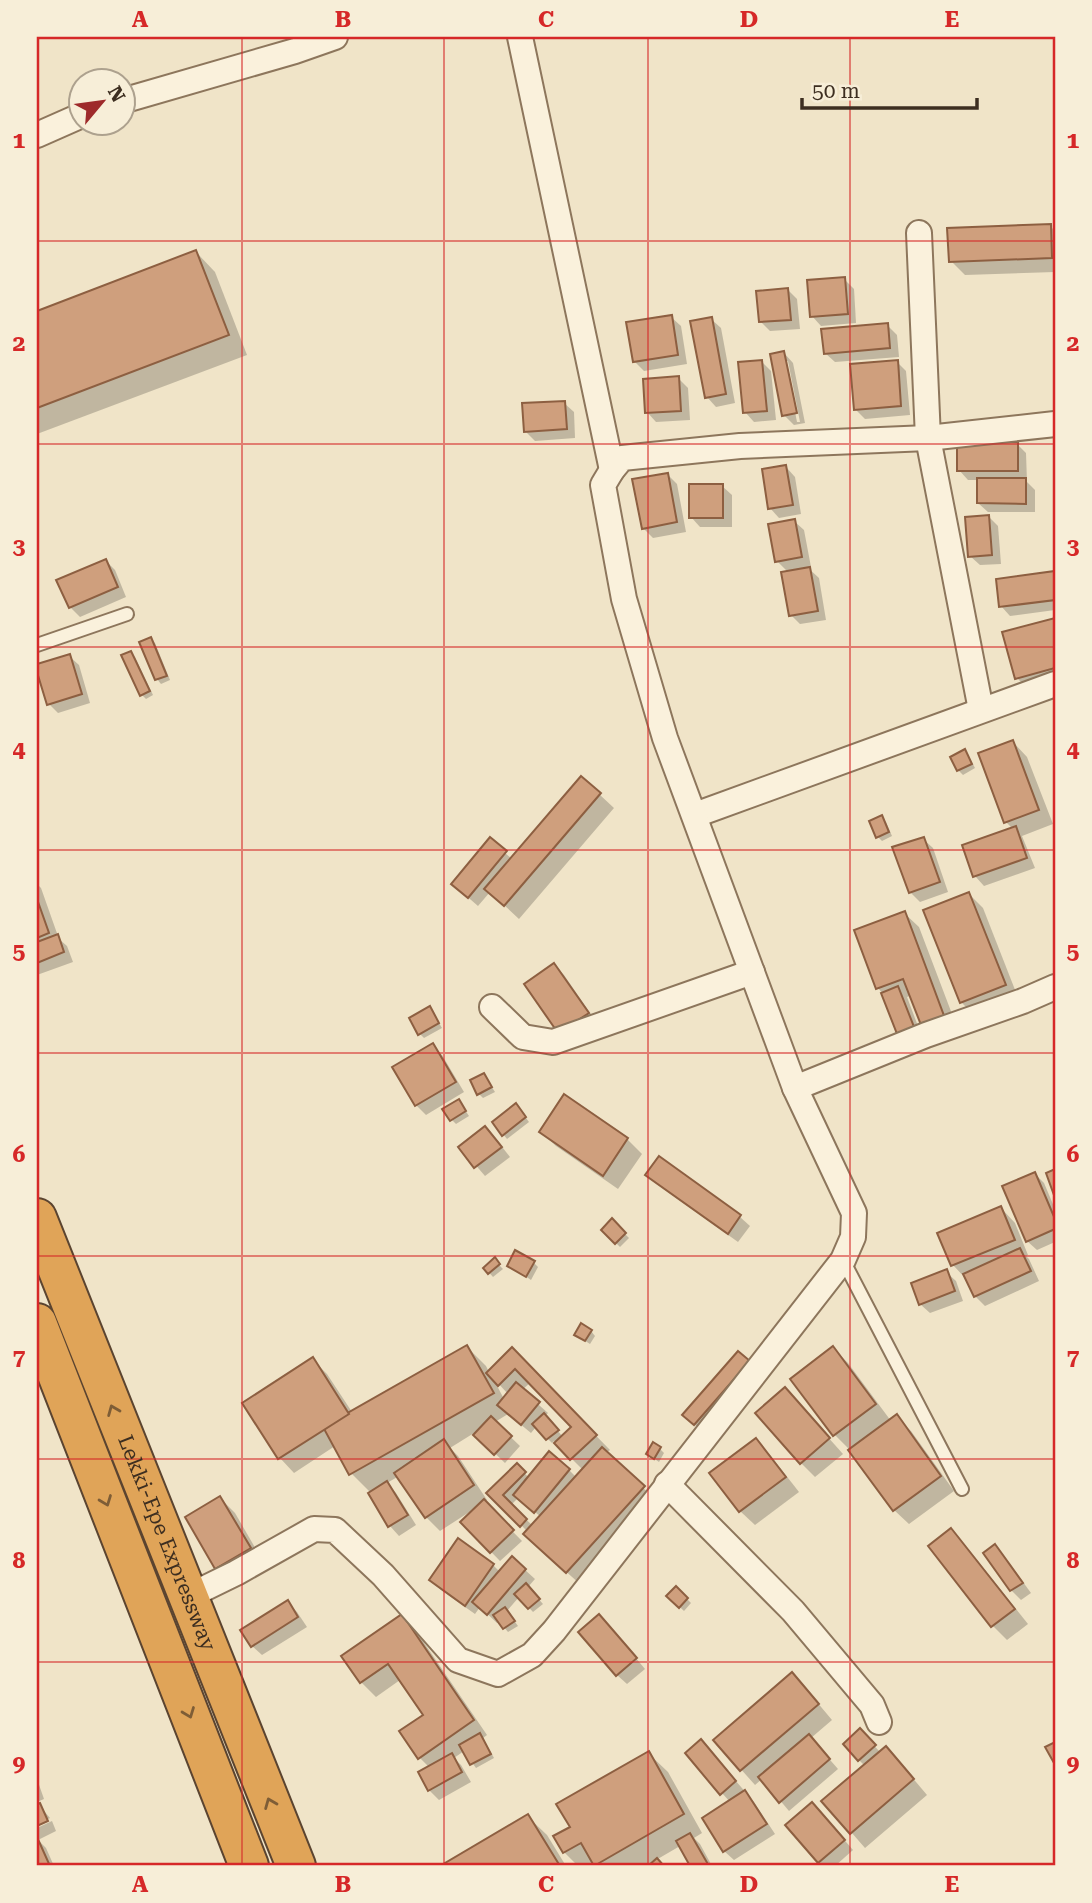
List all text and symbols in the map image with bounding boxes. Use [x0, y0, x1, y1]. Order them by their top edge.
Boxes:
text: A [132, 6, 149, 33]
text: B [335, 6, 351, 33]
text: C [538, 6, 554, 33]
text: D [740, 6, 758, 33]
text: E [945, 6, 959, 33]
north arrow [66, 66, 136, 136]
scale bar [802, 66, 976, 110]
text: 50 m [812, 79, 860, 103]
text: N [103, 82, 130, 106]
text: 1 [13, 127, 26, 154]
text: 1 [1067, 127, 1080, 154]
text: 2 [13, 330, 25, 357]
text: 2 [1067, 330, 1079, 357]
text: 3 [13, 533, 26, 560]
text: 3 [1067, 533, 1080, 560]
text: 4 [13, 736, 26, 763]
text: 4 [1067, 736, 1080, 763]
text: 5 [13, 938, 26, 965]
text: 5 [1067, 938, 1080, 965]
text: 6 [13, 1141, 26, 1168]
text: 6 [1067, 1141, 1080, 1168]
text: 7 [13, 1344, 26, 1371]
text: 7 [1067, 1344, 1080, 1371]
one-way arrow [107, 1405, 121, 1417]
street label: Lekki-Epe Expressway [113, 1432, 221, 1655]
one-way arrow [98, 1494, 112, 1506]
text: 8 [13, 1547, 26, 1574]
text: 8 [1067, 1547, 1080, 1574]
one-way arrow [181, 1706, 195, 1718]
text: 9 [13, 1750, 26, 1777]
text: 9 [1067, 1750, 1080, 1777]
one-way arrow [265, 1798, 279, 1810]
text: A [132, 1871, 149, 1898]
text: B [335, 1871, 351, 1898]
text: C [538, 1871, 554, 1898]
text: D [740, 1871, 758, 1898]
text: E [945, 1871, 959, 1898]

